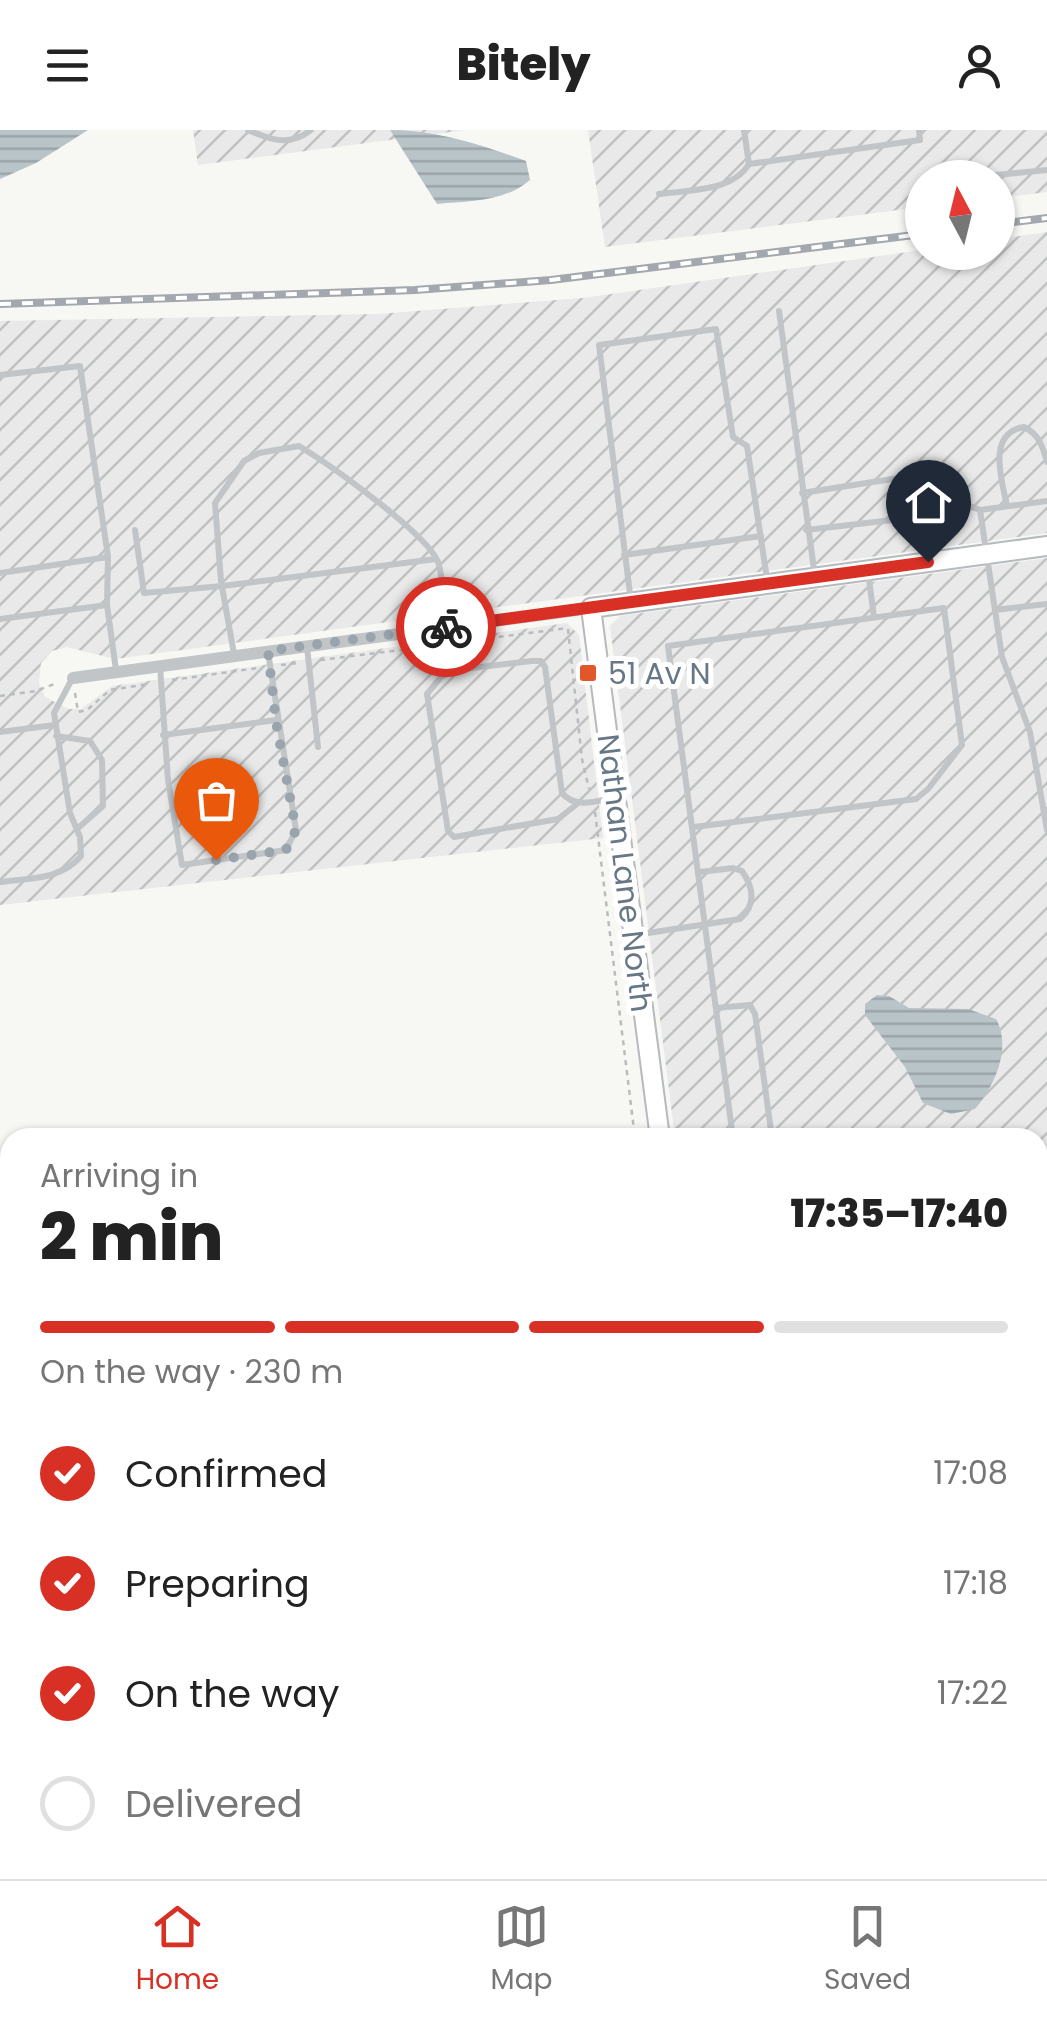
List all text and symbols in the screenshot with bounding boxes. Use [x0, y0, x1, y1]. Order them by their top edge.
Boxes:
text: Bitely [456, 33, 591, 96]
icon: menu [40, 38, 95, 93]
icon: person [952, 38, 1007, 93]
north arrow [905, 160, 1015, 270]
map controls [905, 160, 1015, 270]
pin [886, 460, 971, 563]
icon: home [901, 475, 956, 530]
courier [396, 577, 496, 677]
icon: bike [419, 600, 474, 655]
place label: 51 Av N [608, 652, 711, 695]
marker: 51 Av N [577, 662, 599, 684]
street label: Nathan Lane North [587, 732, 663, 1014]
pin [174, 758, 259, 861]
icon: bag [189, 773, 244, 828]
text: Arriving in [40, 1153, 198, 1198]
text: 17:35–17:40 [790, 1187, 1008, 1240]
text: 2 min [40, 1192, 223, 1283]
text: On the way · 230 m [40, 1349, 343, 1394]
icon: check [40, 1446, 95, 1501]
text: Confirmed [125, 1447, 327, 1500]
text: 17:08 [933, 1450, 1008, 1495]
icon: check [40, 1556, 95, 1611]
text: Preparing [125, 1557, 310, 1610]
text: 17:18 [943, 1560, 1008, 1605]
icon: check [40, 1666, 95, 1721]
text: On the way [125, 1667, 339, 1720]
text: 17:22 [937, 1670, 1008, 1715]
text: Delivered [125, 1777, 302, 1830]
tab: Home [136, 1899, 219, 2001]
tab: Map [491, 1899, 553, 2001]
tab: Saved [824, 1899, 911, 2001]

